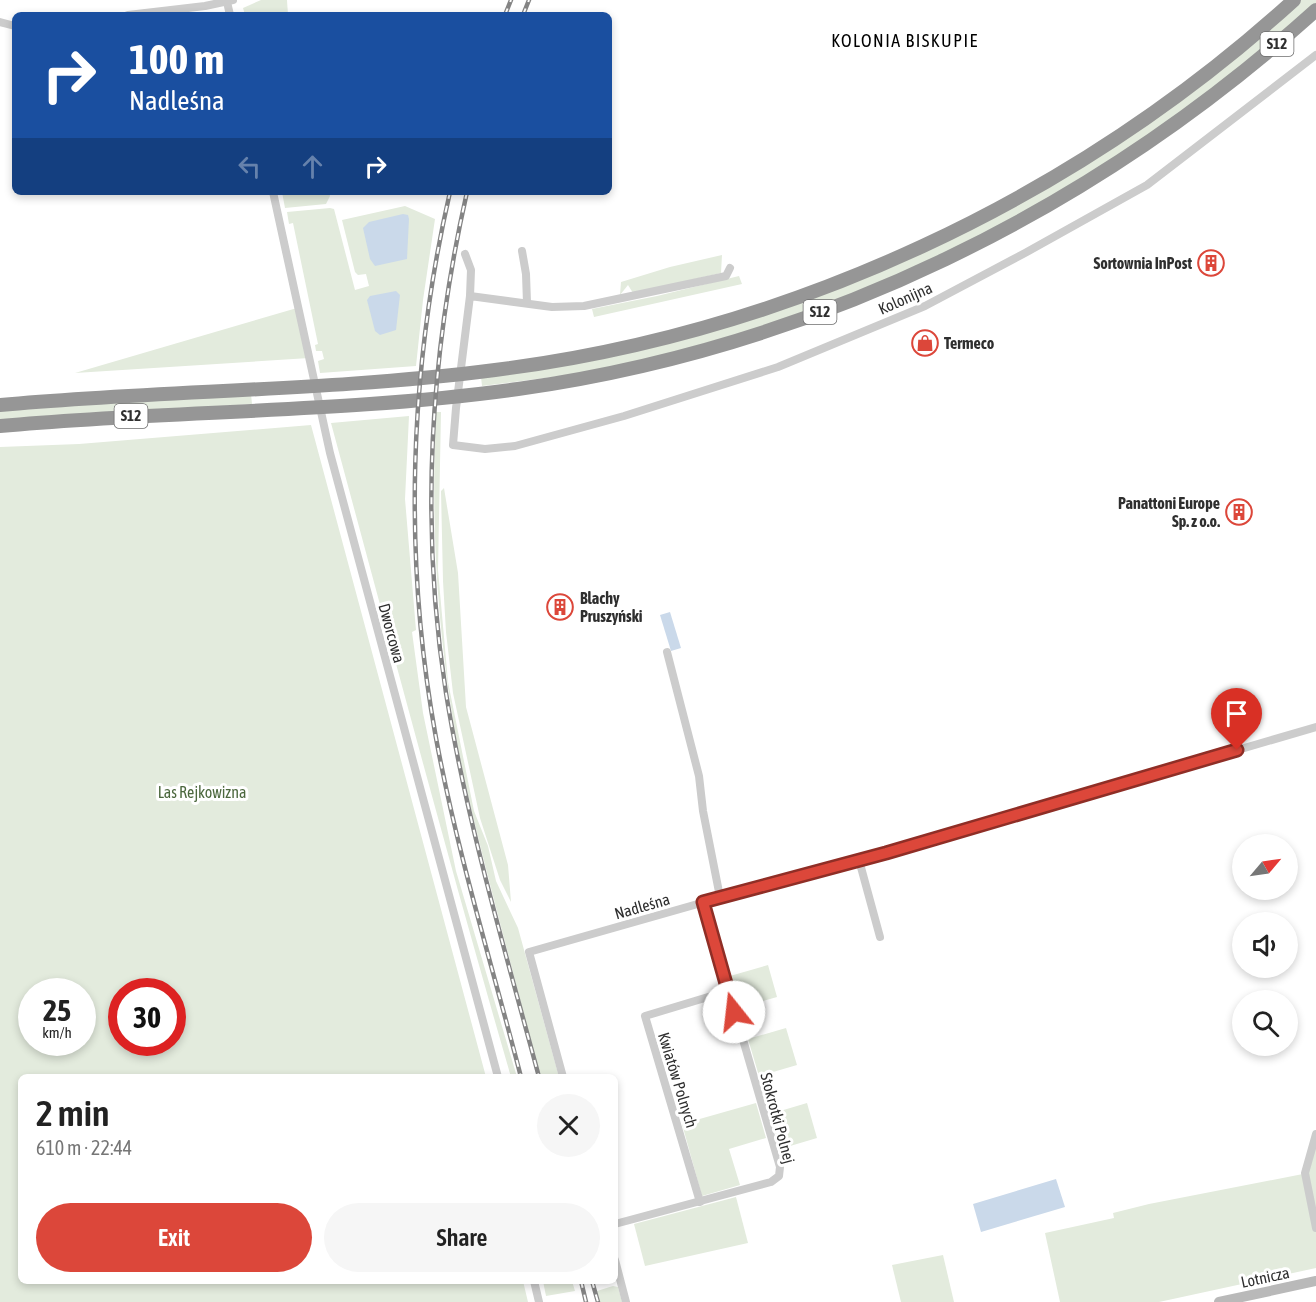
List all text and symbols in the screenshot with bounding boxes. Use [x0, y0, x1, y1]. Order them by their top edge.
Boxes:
district label: KOLONIA BISKUPIE [831, 30, 979, 51]
road number: S12 [1260, 32, 1294, 56]
text: 100 m [129, 35, 224, 83]
icon: right [30, 36, 108, 114]
text: Nadleśna [129, 85, 225, 116]
icon: left [233, 150, 266, 183]
icon: ahead [296, 150, 329, 183]
icon: right [359, 150, 392, 183]
building icon: Sortownia InPost [1196, 248, 1226, 278]
place label: Sortownia InPost [1093, 254, 1192, 272]
street label: Kolonijna [875, 278, 935, 319]
road number: S12 [804, 300, 836, 324]
shop icon: Termeco [910, 328, 940, 358]
place label: Termeco [944, 334, 995, 352]
road number: S12 [114, 404, 148, 428]
place label: Panattoni Europe Sp. z o.o. [1118, 494, 1220, 530]
building icon: Panattoni Europe Sp. z o.o. [1224, 497, 1254, 527]
place label: Blachy Pruszyński [580, 589, 643, 625]
building icon: Blachy Pruszyński [545, 592, 575, 622]
street label: Dworcowa [375, 601, 409, 665]
pin [1211, 688, 1262, 750]
icon: arrive [1220, 697, 1253, 730]
park label: Las Rejkowizna [158, 783, 246, 802]
north arrow [1232, 834, 1298, 900]
map controls [1232, 834, 1298, 1056]
street label: Nadleśna [612, 890, 672, 922]
button: sound [1232, 912, 1298, 978]
speed limit sign: 30 [108, 978, 186, 1056]
position arrow [702, 980, 766, 1044]
button: search [1232, 990, 1298, 1056]
text: 25 [43, 993, 71, 1027]
text: km/h [42, 1024, 72, 1041]
street label: Kwiatów Polnych [654, 1030, 701, 1130]
street label: Stokrotki Polnej [756, 1071, 799, 1166]
text: 2 min [36, 1092, 110, 1134]
button: close [537, 1094, 600, 1157]
text: 610 m · 22:44 [36, 1136, 132, 1159]
button: Exit [36, 1203, 312, 1272]
button: Share [324, 1203, 600, 1272]
street label: Lotnicza [1239, 1263, 1291, 1291]

